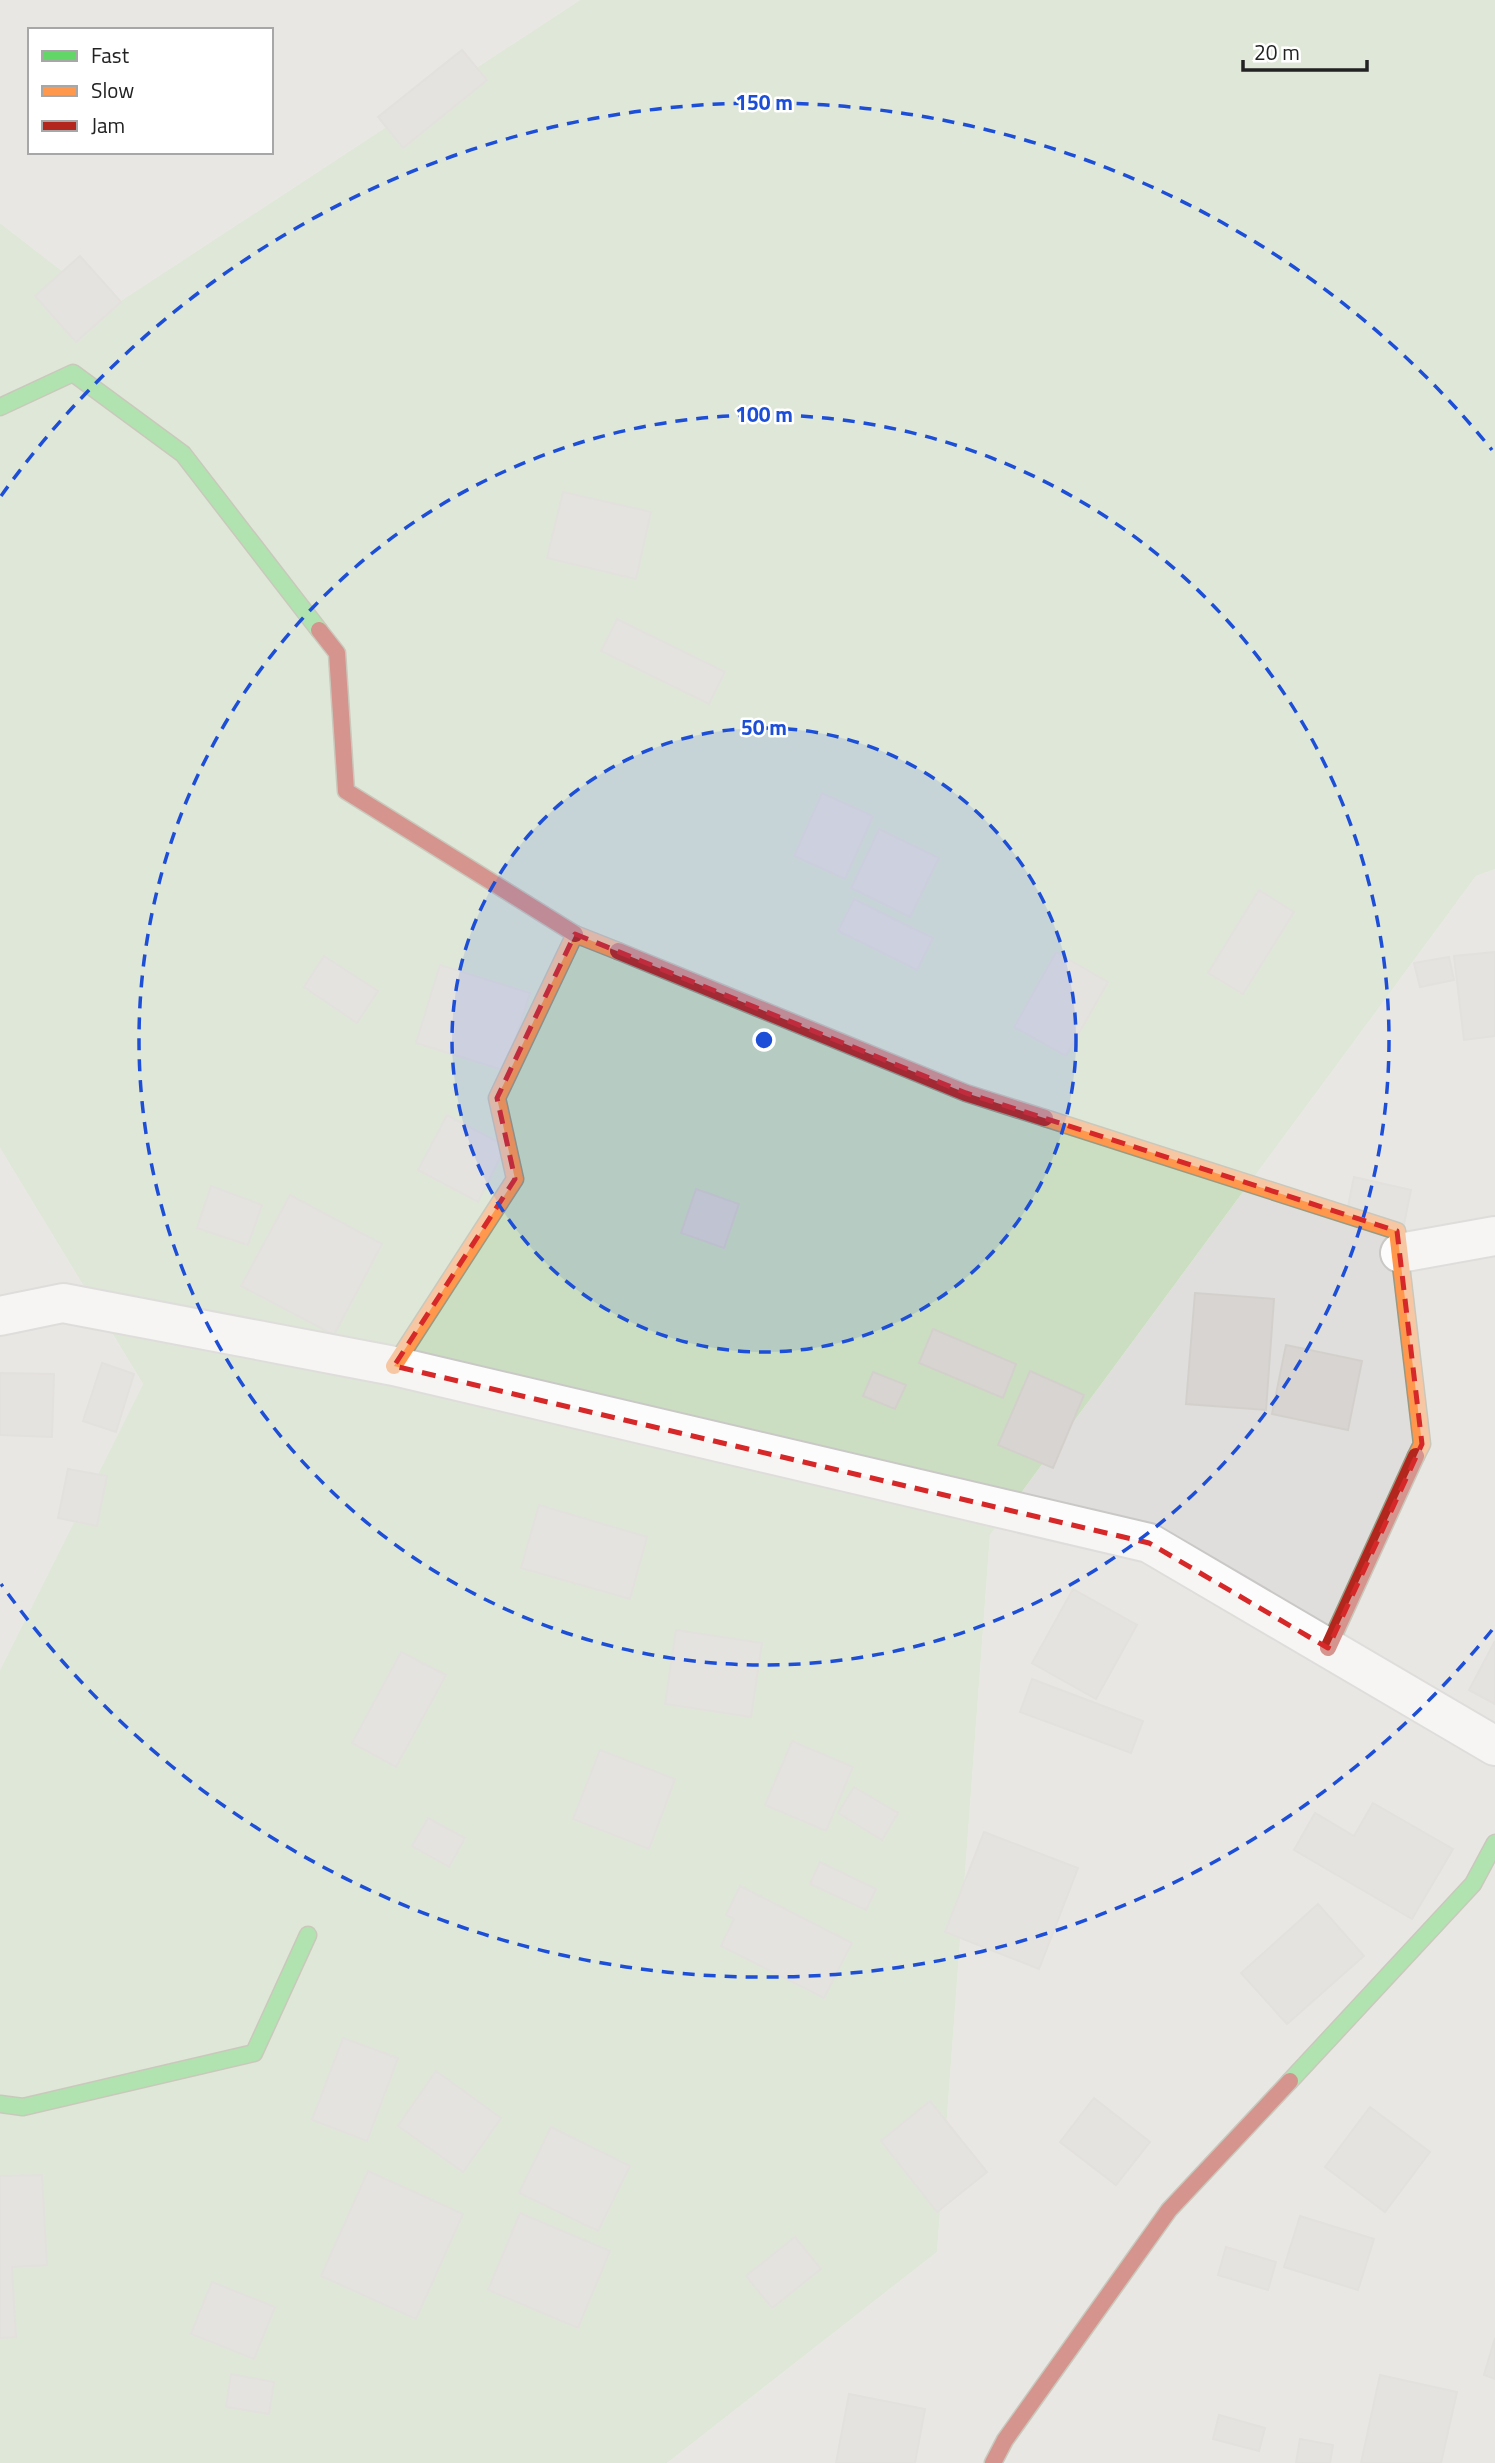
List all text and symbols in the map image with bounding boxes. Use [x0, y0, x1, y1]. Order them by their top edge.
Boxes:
legend [28, 28, 273, 154]
scale bar [1243, 28, 1367, 72]
text: 20 m [1254, 36, 1300, 68]
text: Fast [91, 39, 130, 71]
text: Slow [91, 74, 134, 106]
text: 150 m [735, 86, 793, 118]
text: Jam [91, 109, 125, 141]
text: 100 m [735, 398, 793, 430]
text: 50 m [741, 711, 787, 743]
centre of rings [752, 1028, 776, 1052]

